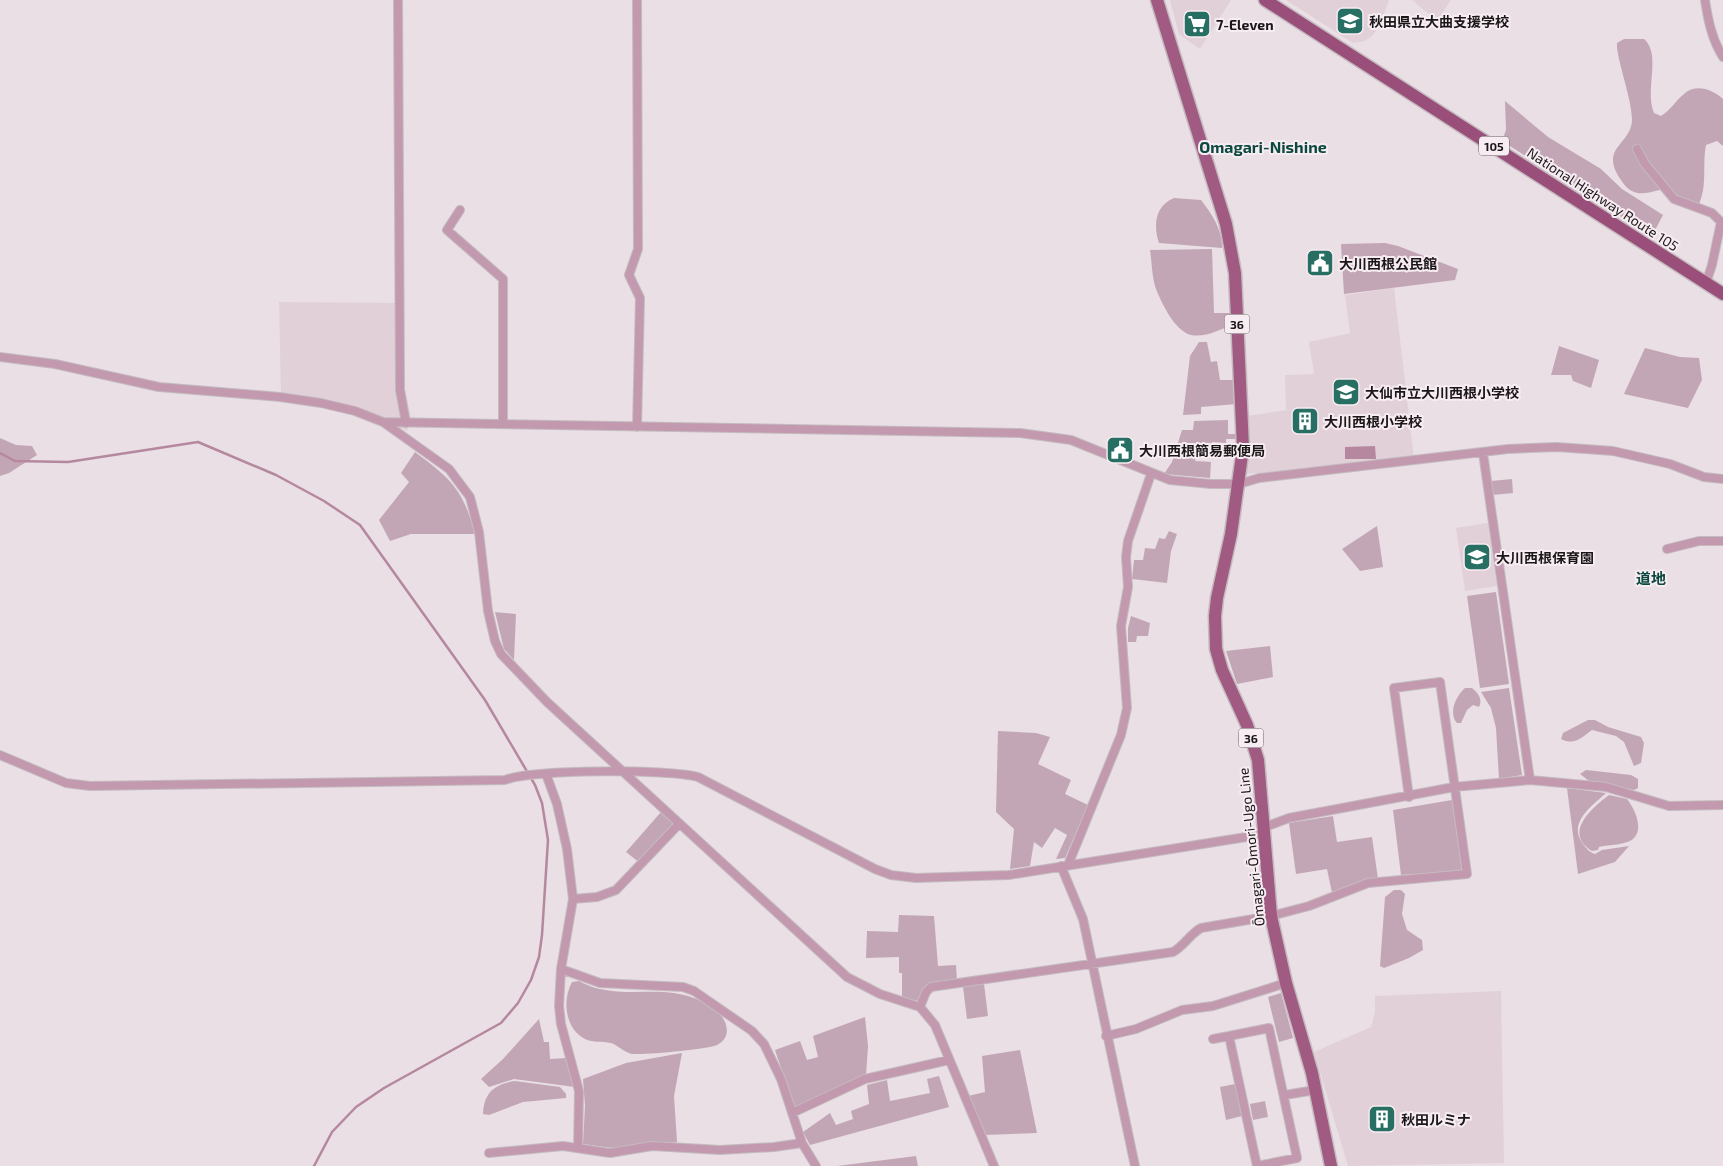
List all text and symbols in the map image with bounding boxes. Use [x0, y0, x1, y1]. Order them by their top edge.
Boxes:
school or university icon: 秋田県立大曲支援学校 [1335, 6, 1365, 36]
supermarket icon: 7-Eleven [1182, 9, 1212, 39]
place label: 秋田県立大曲支援学校 [1369, 13, 1509, 30]
place label: 7-Eleven [1216, 16, 1274, 33]
road number: 105 [1479, 136, 1509, 156]
district label: Omagari-Nishine [1199, 137, 1327, 156]
street label: National Highway Route 105 [1524, 144, 1682, 254]
public building icon: 大川西根公民館 [1305, 248, 1335, 278]
place label: 大川西根公民館 [1339, 255, 1437, 272]
road number: 36 [1224, 314, 1250, 334]
school or university icon: 大仙市立大川西根小学校 [1331, 377, 1361, 407]
place label: 大仙市立大川西根小学校 [1365, 384, 1519, 401]
building icon: 大川西根小学校 [1290, 406, 1320, 436]
place label: 大川西根小学校 [1324, 413, 1422, 430]
public building icon: 大川西根簡易郵便局 [1105, 435, 1135, 465]
place label: 大川西根簡易郵便局 [1139, 442, 1265, 459]
school or university icon: 大川西根保育園 [1462, 542, 1492, 572]
place label: 大川西根保育園 [1496, 549, 1594, 566]
district label: 道地 [1636, 569, 1666, 587]
road number: 36 [1238, 728, 1264, 748]
street label: Ōmagari-Ōmori-Ugo Line [1234, 767, 1268, 927]
building icon: 秋田ルミナ [1367, 1104, 1397, 1134]
place label: 秋田ルミナ [1401, 1111, 1471, 1128]

